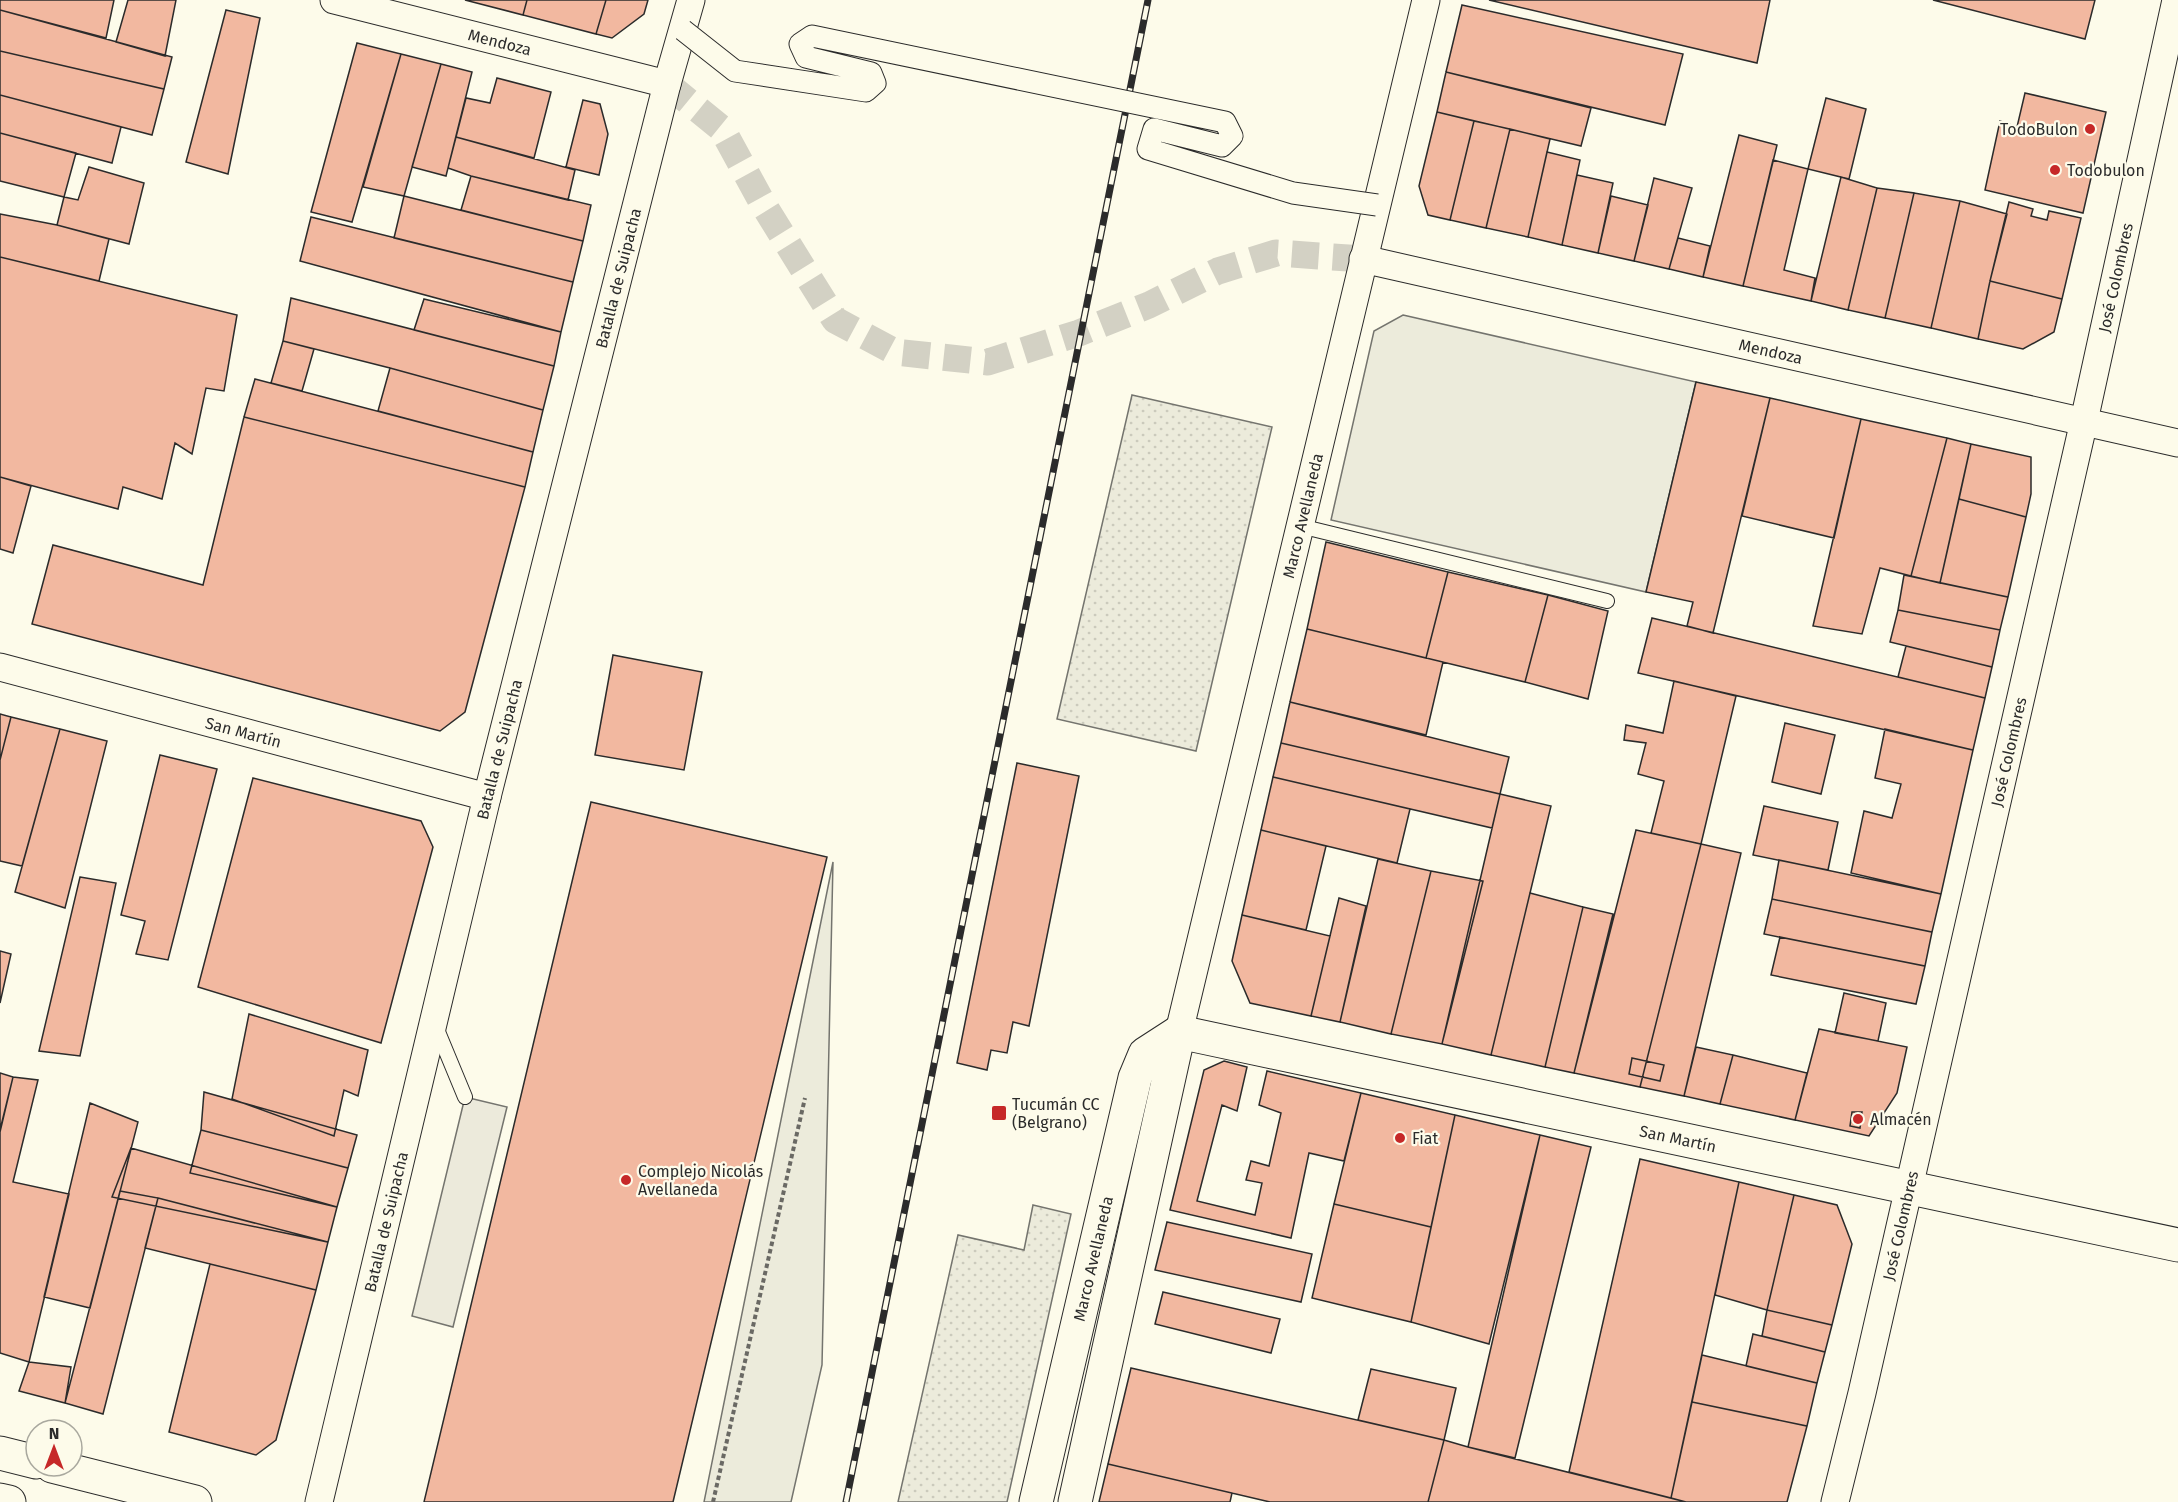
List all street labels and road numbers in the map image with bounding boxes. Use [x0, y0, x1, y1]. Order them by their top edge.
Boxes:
street label: Mendoza [466, 25, 533, 59]
street label: Batalla de Suipacha [592, 206, 645, 350]
street label: José Colombres [2095, 221, 2137, 334]
street label: Mendoza [1737, 335, 1804, 368]
street label: Marco Avellaneda [1279, 451, 1327, 580]
street label: Batalla de Suipacha [473, 677, 526, 821]
street label: José Colombres [1987, 695, 2031, 809]
street label: San Martín [203, 713, 284, 752]
street label: San Martín [1638, 1121, 1718, 1156]
street label: Batalla de Suipacha [360, 1150, 412, 1294]
street label: José Colombres [1879, 1169, 1922, 1282]
street label: Marco Avellaneda [1070, 1194, 1117, 1323]

